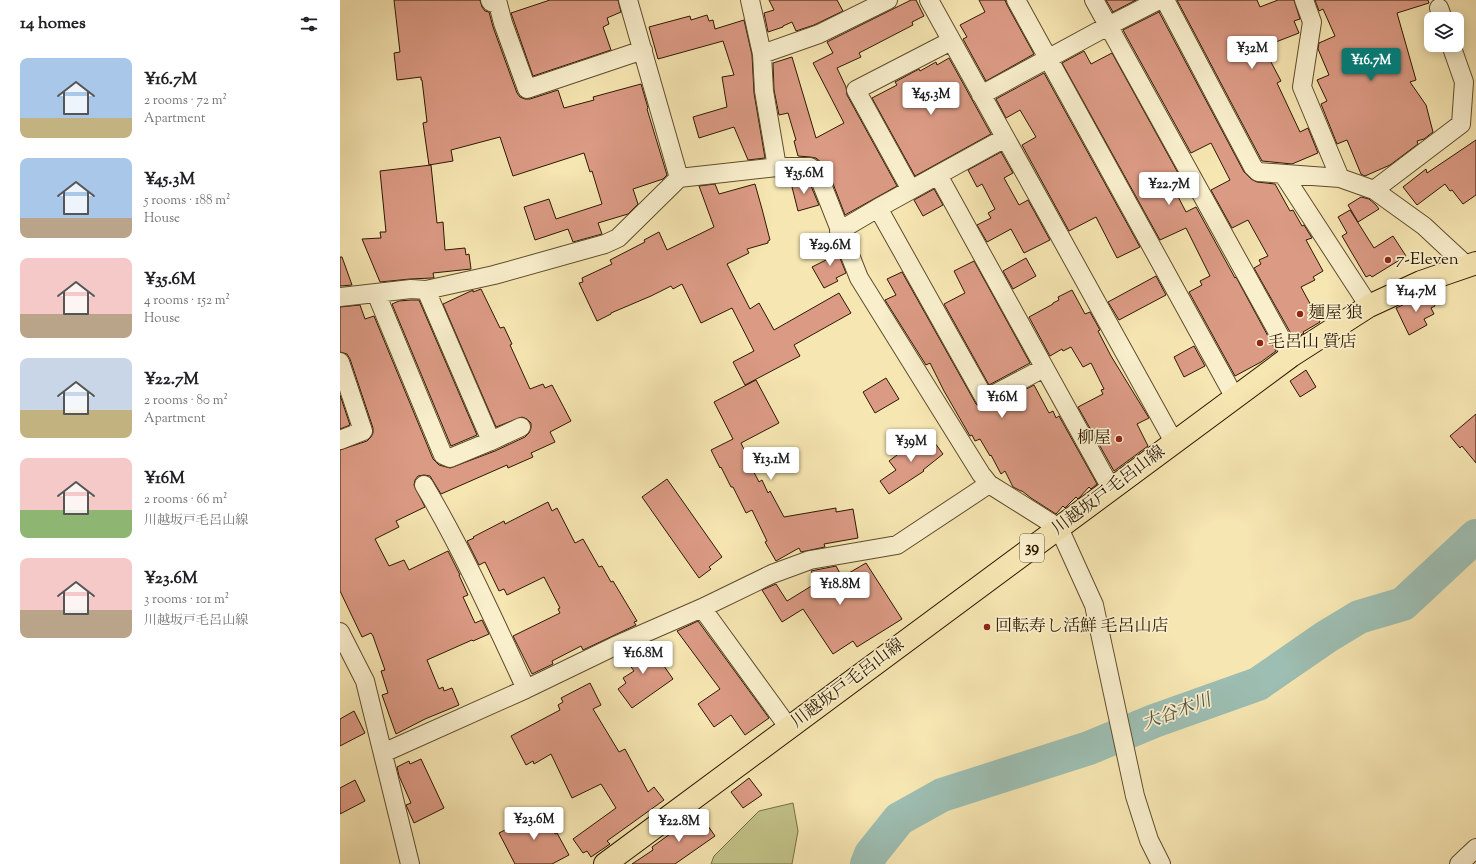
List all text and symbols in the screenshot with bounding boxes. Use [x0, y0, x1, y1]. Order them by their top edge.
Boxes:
text: 14 homes [20, 12, 86, 36]
map controls [1424, 12, 1464, 52]
button: layers [1424, 12, 1464, 52]
icon: filters [298, 13, 320, 35]
pin: ¥32M [1228, 36, 1276, 70]
text: ¥32M [1236, 40, 1268, 58]
pin: ¥16.7M [1338, 48, 1404, 82]
text: ¥16.7M [1351, 52, 1391, 70]
text: ¥16.7M [144, 68, 197, 92]
icon: home [52, 74, 100, 122]
pin: ¥45.3M [898, 82, 964, 116]
text: ¥45.3M [911, 86, 951, 104]
text: 2 rooms · 72 m² [144, 92, 227, 110]
text: Apartment [144, 110, 205, 128]
pin: ¥35.6M [771, 161, 837, 195]
text: ¥35.6M [784, 165, 824, 183]
text: ¥45.3M [144, 168, 195, 192]
pin: ¥22.7M [1136, 172, 1202, 206]
icon: home [52, 174, 100, 222]
text: ¥22.7M [1148, 176, 1190, 194]
text: 5 rooms · 188 m² [144, 192, 230, 210]
text: House [144, 210, 180, 228]
pin: ¥29.6M [797, 233, 863, 267]
text: ¥29.6M [809, 237, 851, 255]
place label: 7-Eleven [1396, 248, 1459, 272]
marker: 7-Eleven [1383, 255, 1393, 265]
text: ¥35.6M [144, 268, 196, 292]
icon: home [52, 274, 100, 322]
pin: ¥14.7M [1383, 279, 1449, 313]
text: ¥14.7M [1396, 283, 1436, 301]
text: 4 rooms · 152 m² [144, 292, 230, 310]
place label: 麺屋 狼 [1308, 302, 1363, 326]
marker: 麺屋 狼 [1295, 309, 1305, 319]
text: House [144, 310, 180, 328]
place label: 毛呂山 質店 [1268, 331, 1357, 355]
marker: 毛呂山 質店 [1255, 338, 1265, 348]
text: ¥22.7M [144, 368, 199, 392]
icon: home [52, 374, 100, 422]
pin: ¥16M [978, 385, 1026, 419]
text: ¥16M [986, 389, 1018, 407]
text: 2 rooms · 80 m² [144, 392, 228, 410]
text: Apartment [144, 410, 205, 428]
place label: 柳屋 [1077, 427, 1111, 451]
pin: ¥39M [887, 429, 935, 463]
text: ¥39M [895, 433, 927, 451]
marker: 柳屋 [1114, 434, 1124, 444]
street label: 川越坂戸毛呂山線 [1047, 440, 1171, 542]
pin: ¥13.1M [738, 447, 804, 481]
text: ¥13.1M [752, 451, 790, 469]
text: ¥16M [144, 467, 185, 491]
icon: home [52, 474, 100, 522]
text: 2 rooms · 66 m² [144, 491, 227, 509]
text: 川越坂戸毛呂山線 [144, 512, 248, 530]
road number: 39 [1020, 534, 1044, 562]
text: ¥23.6M [144, 567, 198, 591]
pin: ¥18.8M [807, 572, 873, 606]
icon: home [52, 574, 100, 622]
text: ¥18.8M [820, 576, 860, 594]
text: 3 rooms · 101 m² [144, 591, 229, 609]
text: 川越坂戸毛呂山線 [144, 612, 248, 630]
place label: 回転寿し活鮮 毛呂山店 [995, 615, 1169, 639]
marker: 回転寿し活鮮 毛呂山店 [982, 622, 992, 632]
street label: 川越坂戸毛呂山線 [786, 633, 910, 735]
pin: ¥16.8M [610, 641, 676, 675]
text: ¥16.8M [623, 645, 663, 663]
water label: 大谷木川 [1139, 688, 1217, 738]
pin: ¥23.6M [501, 807, 567, 841]
pin: ¥22.8M [646, 809, 712, 843]
text: ¥23.6M [513, 811, 555, 829]
text: ¥22.8M [658, 813, 700, 831]

